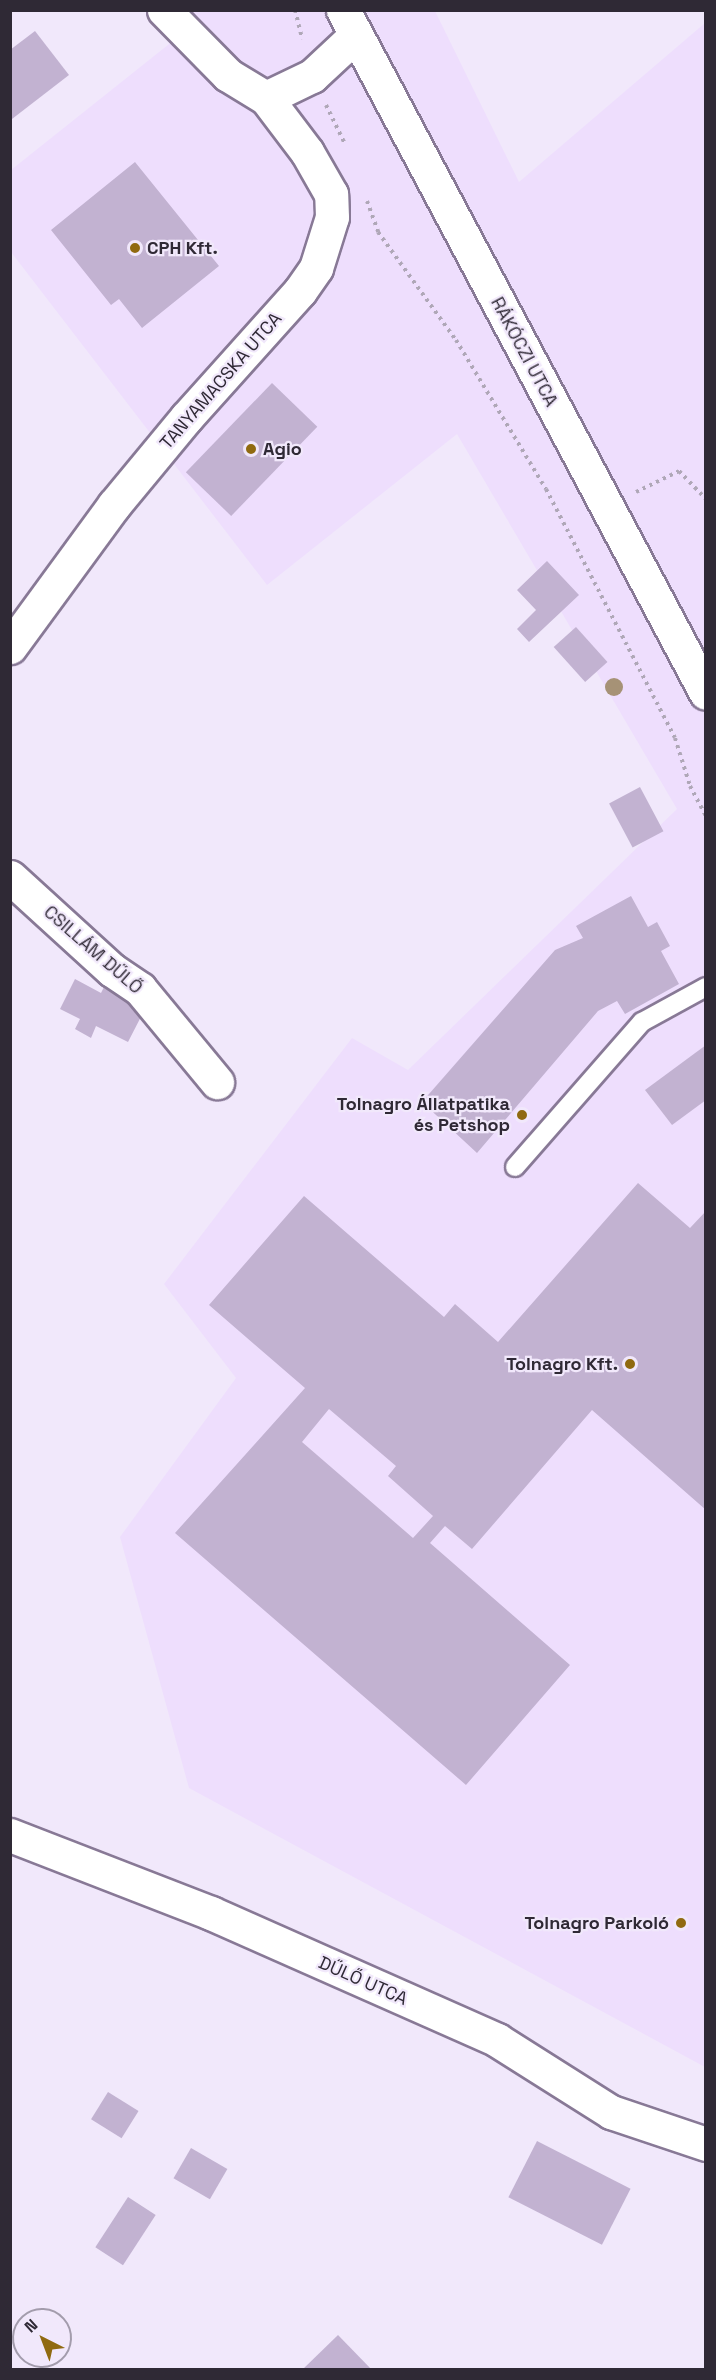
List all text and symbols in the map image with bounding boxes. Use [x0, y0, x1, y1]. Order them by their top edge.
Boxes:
place label: CPH Kft. [147, 237, 218, 259]
marker: CPH Kft. [128, 241, 142, 255]
street label: RÁKÓCZI UTCA [486, 294, 562, 410]
street label: TANYAMACSKA UTCA [156, 308, 286, 454]
place label: Agio [263, 438, 302, 460]
marker: Agio [244, 442, 258, 456]
street label: CSILLÁM DŰLŐ [39, 901, 147, 999]
place label: Tolnagro Állatpatika és Petshop [337, 1094, 510, 1136]
marker: Tolnagro Állatpatika és Petshop [515, 1108, 529, 1122]
place label: Tolnagro Kft. [506, 1353, 618, 1375]
marker: Tolnagro Kft. [623, 1357, 637, 1371]
place label: Tolnagro Parkoló [524, 1912, 669, 1934]
marker: Tolnagro Parkoló [674, 1916, 688, 1930]
street label: DŰLŐ UTCA [315, 1952, 411, 2010]
north arrow [12, 2308, 72, 2368]
text: N [20, 2314, 42, 2337]

